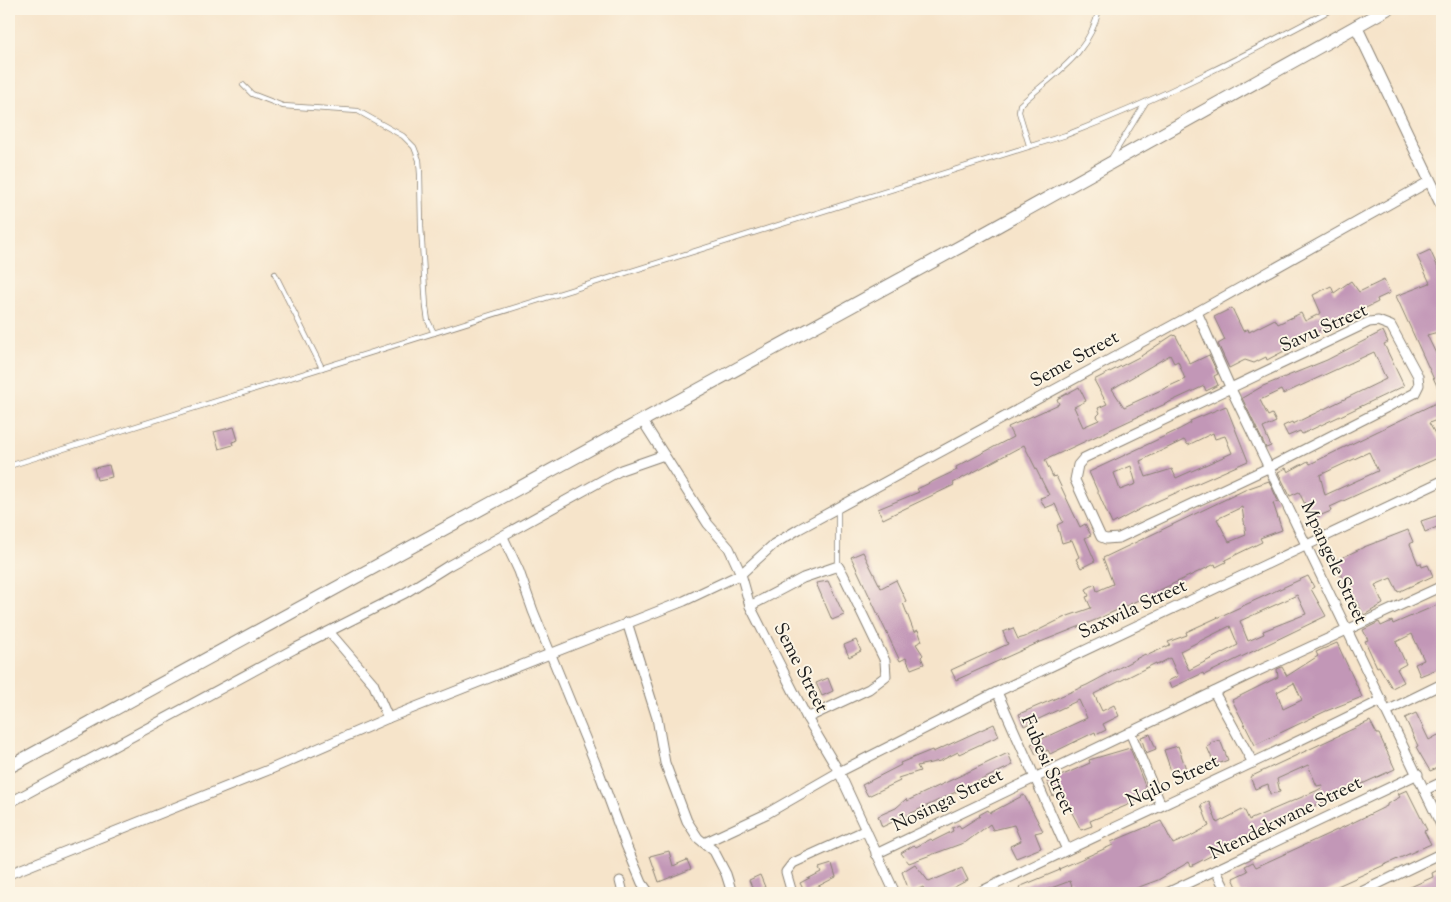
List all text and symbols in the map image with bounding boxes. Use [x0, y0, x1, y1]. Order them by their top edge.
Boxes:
street label: Savu Street [1276, 297, 1373, 360]
street label: Seme Street [1026, 324, 1125, 395]
street label: Mpangele Street [1293, 497, 1373, 629]
street label: Saxwila Street [1074, 573, 1192, 647]
street label: Seme Street [766, 618, 834, 718]
street label: Fubesi Street [1013, 711, 1081, 819]
street label: Nqilo Street [1122, 749, 1224, 815]
street label: Nosinga Street [888, 762, 1008, 840]
street label: Ntendekwane Street [1205, 770, 1367, 868]

